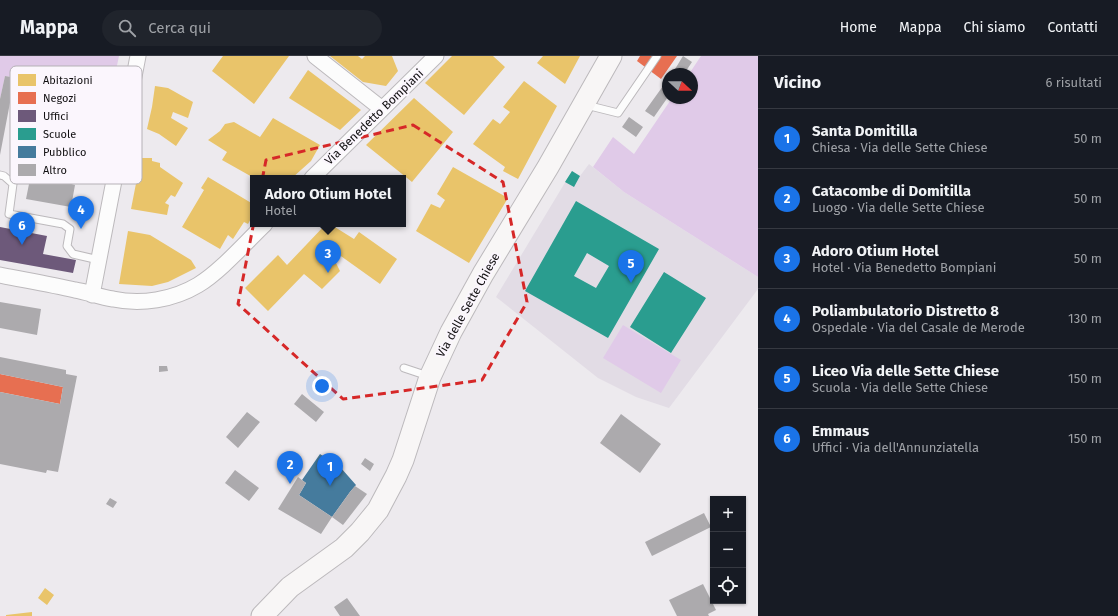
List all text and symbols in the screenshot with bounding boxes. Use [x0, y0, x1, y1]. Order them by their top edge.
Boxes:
search box [102, 10, 382, 46]
text: Mappa [20, 16, 78, 39]
icon: search [116, 17, 138, 39]
text: Cerca qui [148, 19, 211, 37]
text: Home [840, 19, 877, 36]
text: Mappa [899, 19, 942, 36]
text: Chi siamo [964, 19, 1025, 36]
text: Contatti [1047, 19, 1098, 36]
legend [10, 66, 142, 184]
street label: Via Benedetto Bompiani [322, 66, 426, 168]
north arrow [662, 68, 698, 104]
text: Vicino [774, 72, 821, 93]
text: Abitazioni [43, 74, 93, 87]
text: 6 risultati [1045, 75, 1102, 90]
text: Negozi [43, 92, 76, 105]
text: Uffici [43, 110, 69, 123]
text: Santa Domitilla [812, 122, 917, 140]
text: Scuole [43, 128, 76, 141]
text: 1 [784, 131, 790, 146]
text: 50 m [1074, 131, 1102, 146]
text: Chiesa · Via delle Sette Chiese [812, 140, 987, 155]
text: Pubblico [43, 146, 86, 159]
text: Altro [43, 164, 67, 177]
popup [250, 175, 406, 227]
text: Catacombe di Domitilla [812, 182, 971, 200]
text: Adoro Otium Hotel [265, 185, 391, 203]
text: 2 [784, 191, 790, 206]
text: 50 m [1074, 191, 1102, 206]
pin: 4 [68, 196, 94, 229]
text: Luogo · Via delle Sette Chiese [812, 200, 985, 215]
text: Hotel [265, 203, 296, 218]
pin: 6 [9, 212, 35, 245]
pin: 3 [315, 240, 341, 273]
text: Adoro Otium Hotel [812, 242, 939, 260]
street label: Via delle Sette Chiese [433, 250, 503, 360]
pin: 5 [618, 250, 644, 283]
text: 3 [784, 251, 790, 266]
text: 50 m [1074, 251, 1102, 266]
text: Hotel · Via Benedetto Bompiani [812, 260, 996, 275]
text: Poliambulatorio Distretto 8 [812, 302, 999, 320]
text: 4 [783, 311, 791, 326]
text: 130 m [1068, 311, 1102, 326]
text: Ospedale · Via del Casale de Merode [812, 320, 1025, 335]
text: Liceo Via delle Sette Chiese [812, 362, 999, 380]
text: 5 [784, 371, 790, 386]
text: 150 m [1068, 371, 1102, 386]
your location [312, 376, 332, 396]
text: Scuola · Via delle Sette Chiese [812, 380, 988, 395]
text: Emmaus [812, 422, 869, 440]
text: 6 [783, 431, 791, 446]
text: 150 m [1068, 431, 1102, 446]
text: Uffici · Via dell'Annunziatella [812, 440, 979, 455]
pin: 2 [277, 451, 303, 484]
pin: 1 [317, 453, 343, 486]
map controls [710, 496, 746, 604]
button: + [710, 496, 746, 532]
button: − [710, 532, 746, 568]
button: locate [710, 568, 746, 604]

